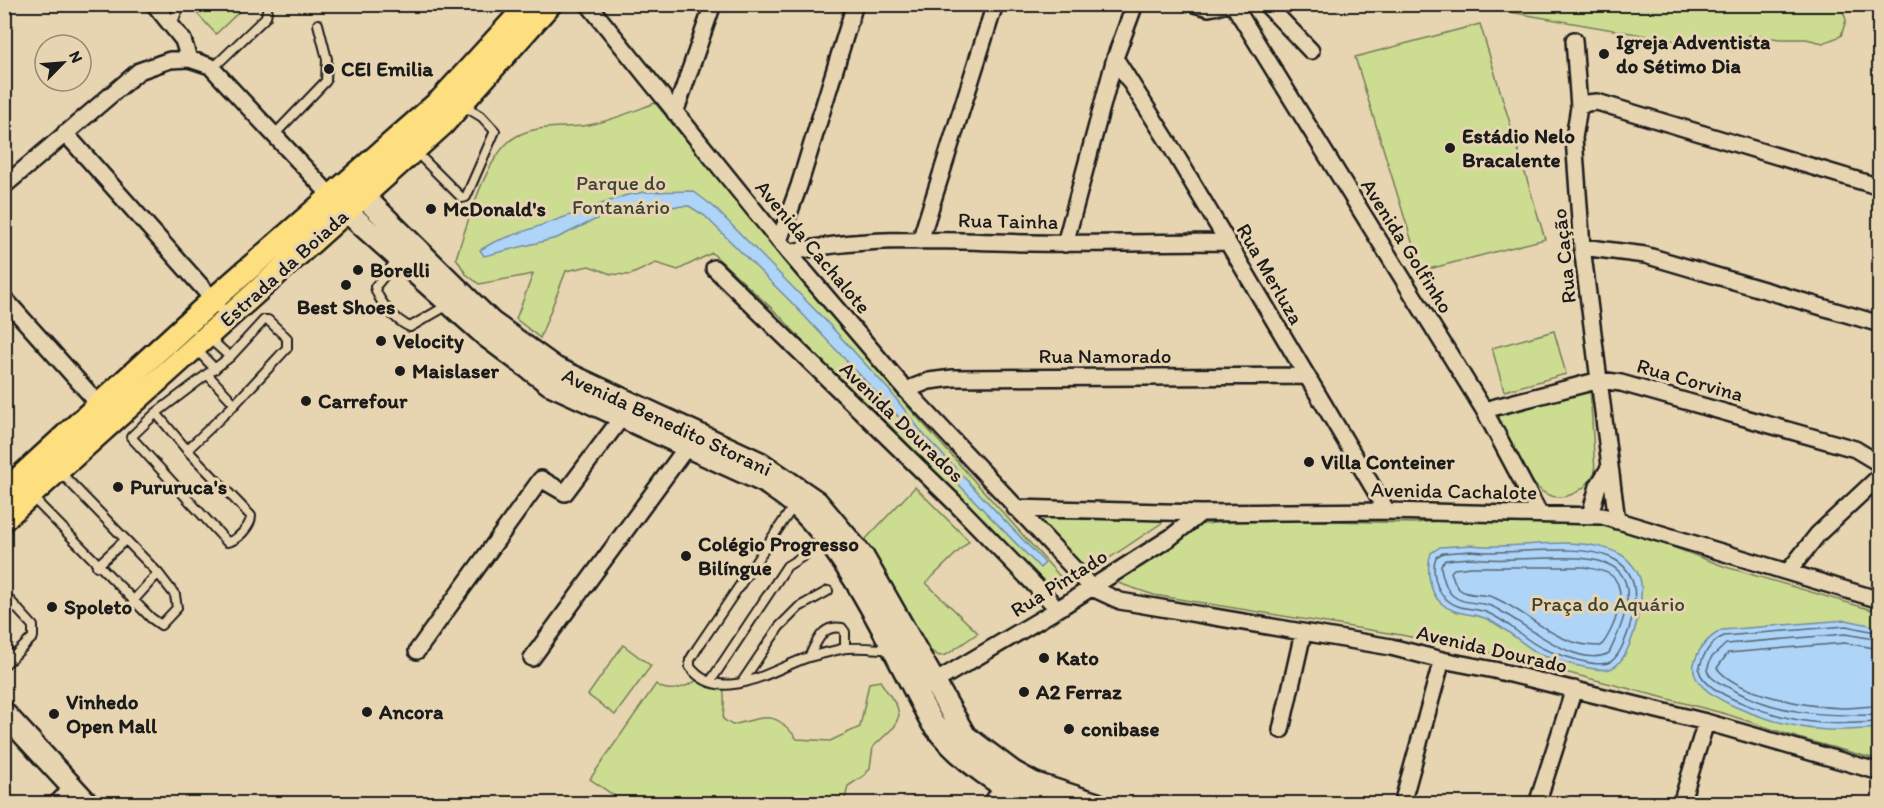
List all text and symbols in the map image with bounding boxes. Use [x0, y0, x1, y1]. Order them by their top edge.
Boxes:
place label: Igreja Adventista do Sétimo Dia [1616, 29, 1771, 78]
north arrow [33, 33, 93, 93]
marker: Igreja Adventista do Sétimo Dia [1597, 47, 1611, 61]
text: N [65, 48, 87, 66]
place label: CEI Emilia [341, 56, 434, 81]
marker: CEI Emilia [322, 62, 336, 76]
place label: Estádio Nelo Bracalente [1462, 123, 1575, 172]
marker: Estádio Nelo Bracalente [1443, 141, 1457, 155]
park label: Parque do Fontanário [572, 170, 670, 219]
street label: Avenida Golfinho [1356, 174, 1459, 318]
street label: Avenida Cachalote [750, 175, 876, 318]
place label: McDonald's [443, 196, 546, 221]
marker: McDonald's [424, 202, 438, 216]
street label: Estrada da Boiada [214, 203, 353, 332]
street label: Rua Tainha [958, 207, 1058, 234]
street label: Rua Cação [1546, 207, 1581, 305]
street label: Rua Merluza [1232, 219, 1309, 329]
place label: Borelli [370, 257, 430, 282]
marker: Borelli [351, 263, 365, 277]
marker: Best Shoes [339, 278, 353, 292]
place label: Best Shoes [297, 294, 395, 319]
place label: Velocity [393, 328, 464, 354]
marker: Velocity [374, 334, 388, 348]
street label: Rua Namorado [1038, 343, 1172, 368]
street label: Rua Corvina [1634, 352, 1746, 407]
street label: Avenida Dourados [835, 356, 970, 487]
place label: Maislaser [412, 358, 499, 383]
street label: Avenida Benedito Storani [558, 362, 776, 481]
marker: Maislaser [393, 364, 407, 378]
place label: Carrefour [318, 388, 408, 413]
marker: Carrefour [299, 394, 313, 408]
place label: Villa Conteiner [1321, 449, 1455, 474]
marker: Villa Conteiner [1302, 455, 1316, 469]
place label: Pururuca's [130, 474, 227, 499]
street label: Avenida Cachalote [1371, 477, 1537, 504]
marker: Pururuca's [111, 480, 125, 494]
place label: Colégio Progresso Bilíngue [698, 531, 859, 581]
street label: Rua Pintado [1006, 543, 1112, 622]
marker: Colégio Progresso Bilíngue [679, 549, 693, 563]
park label: Praça do Aquário [1531, 591, 1685, 616]
place label: Spoleto [64, 594, 132, 620]
marker: Spoleto [45, 600, 59, 614]
street label: Avenida Dourado [1414, 619, 1570, 678]
place label: Kato [1056, 645, 1099, 670]
marker: Kato [1037, 651, 1051, 665]
place label: A2 Ferraz [1035, 679, 1122, 704]
marker: A2 Ferraz [1017, 685, 1031, 699]
place label: Vinhedo Open Mall [66, 689, 158, 739]
place label: Ancora [378, 699, 444, 724]
marker: Ancora [360, 705, 374, 719]
marker: Vinhedo Open Mall [47, 707, 61, 721]
place label: conibase [1081, 716, 1159, 741]
marker: conibase [1062, 722, 1076, 736]

